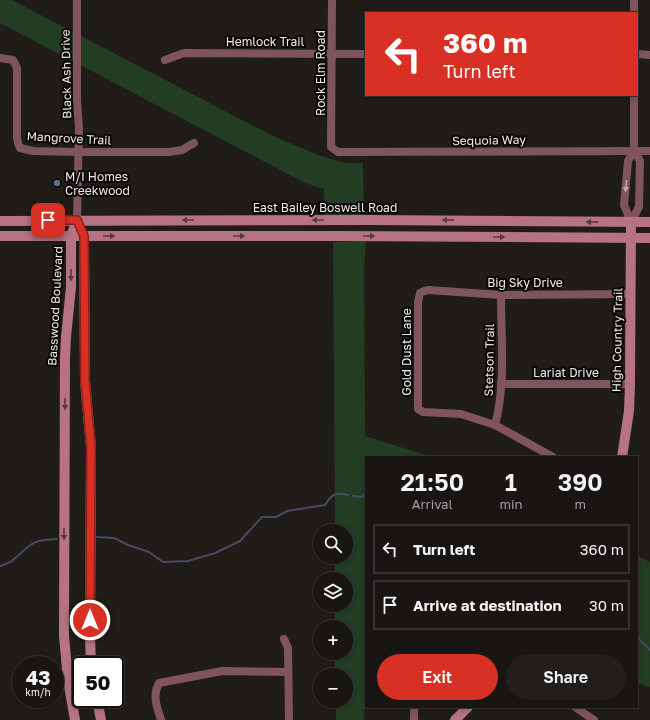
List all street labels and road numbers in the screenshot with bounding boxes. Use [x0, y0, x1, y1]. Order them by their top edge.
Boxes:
street label: Black Ash Drive [58, 29, 74, 119]
street label: Rock Elm Road [313, 30, 328, 116]
street label: Hemlock Trail [226, 34, 305, 49]
street label: Mangrove Trail [26, 128, 112, 148]
street label: Sequoia Way [452, 132, 526, 148]
street label: East Bailey Boswell Road [253, 200, 397, 215]
street label: Basswood Boulevard [44, 246, 66, 366]
street label: Big Sky Drive [487, 275, 563, 290]
street label: High Country Trail [609, 288, 625, 392]
street label: Gold Dust Lane [399, 308, 414, 396]
street label: Stetson Trail [481, 323, 497, 396]
street label: Lariat Drive [533, 365, 599, 380]

